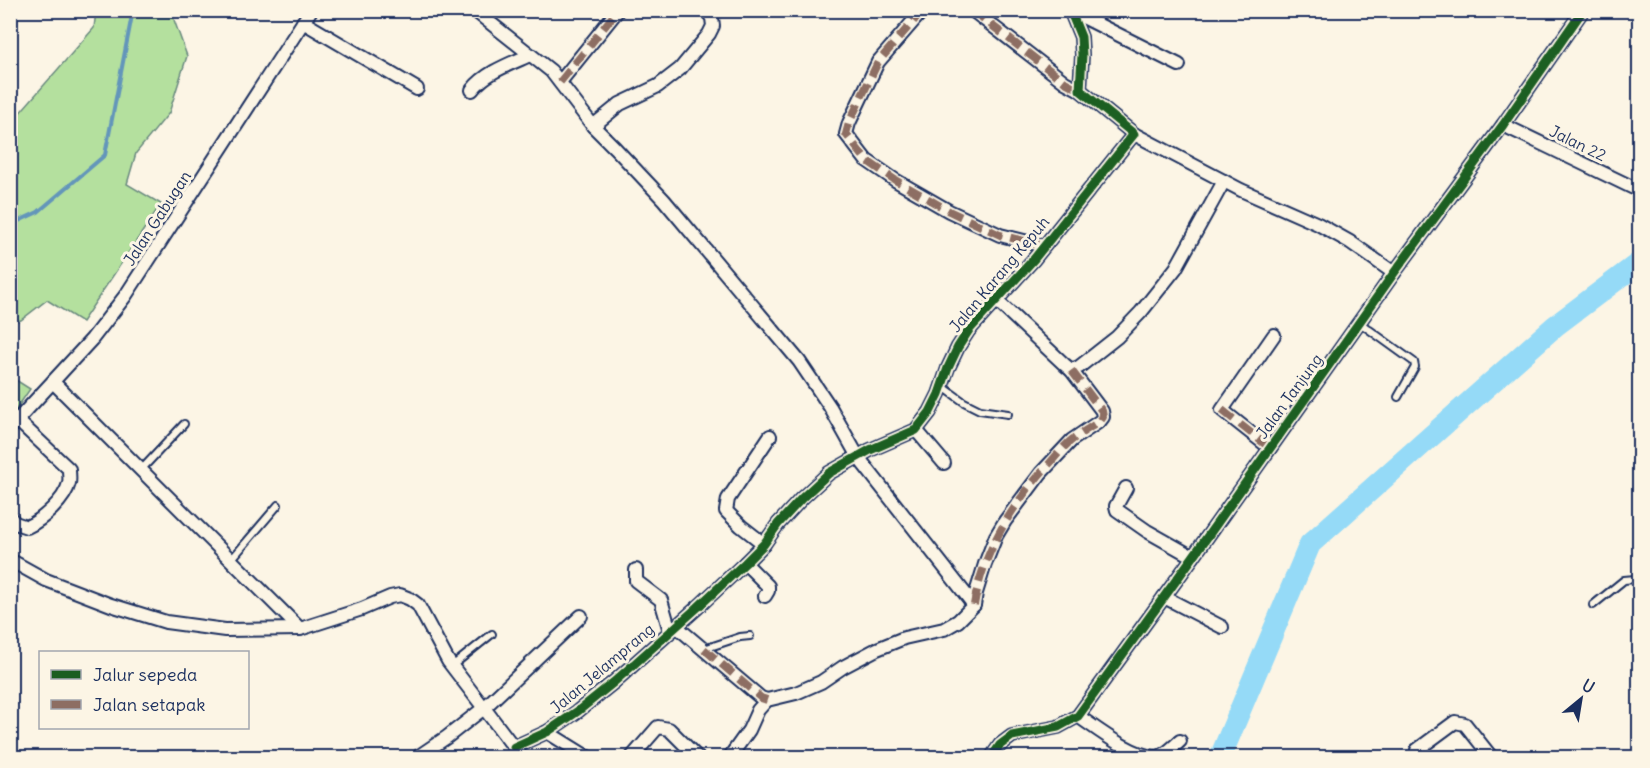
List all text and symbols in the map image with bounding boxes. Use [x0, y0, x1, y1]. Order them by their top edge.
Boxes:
street label: Jalan 22 [1546, 121, 1610, 165]
street label: Jalan Gabugan [119, 167, 195, 269]
street label: Jalan Karang Kepuh [945, 212, 1053, 336]
street label: Jalan Tanjung [1252, 350, 1326, 442]
street label: Jalan Jelamprang [546, 619, 658, 717]
legend [39, 651, 249, 729]
text: Jalur sepeda [93, 663, 197, 686]
north arrow [1551, 669, 1611, 729]
text: U [1579, 675, 1598, 697]
text: Jalan setapak [93, 693, 205, 716]

